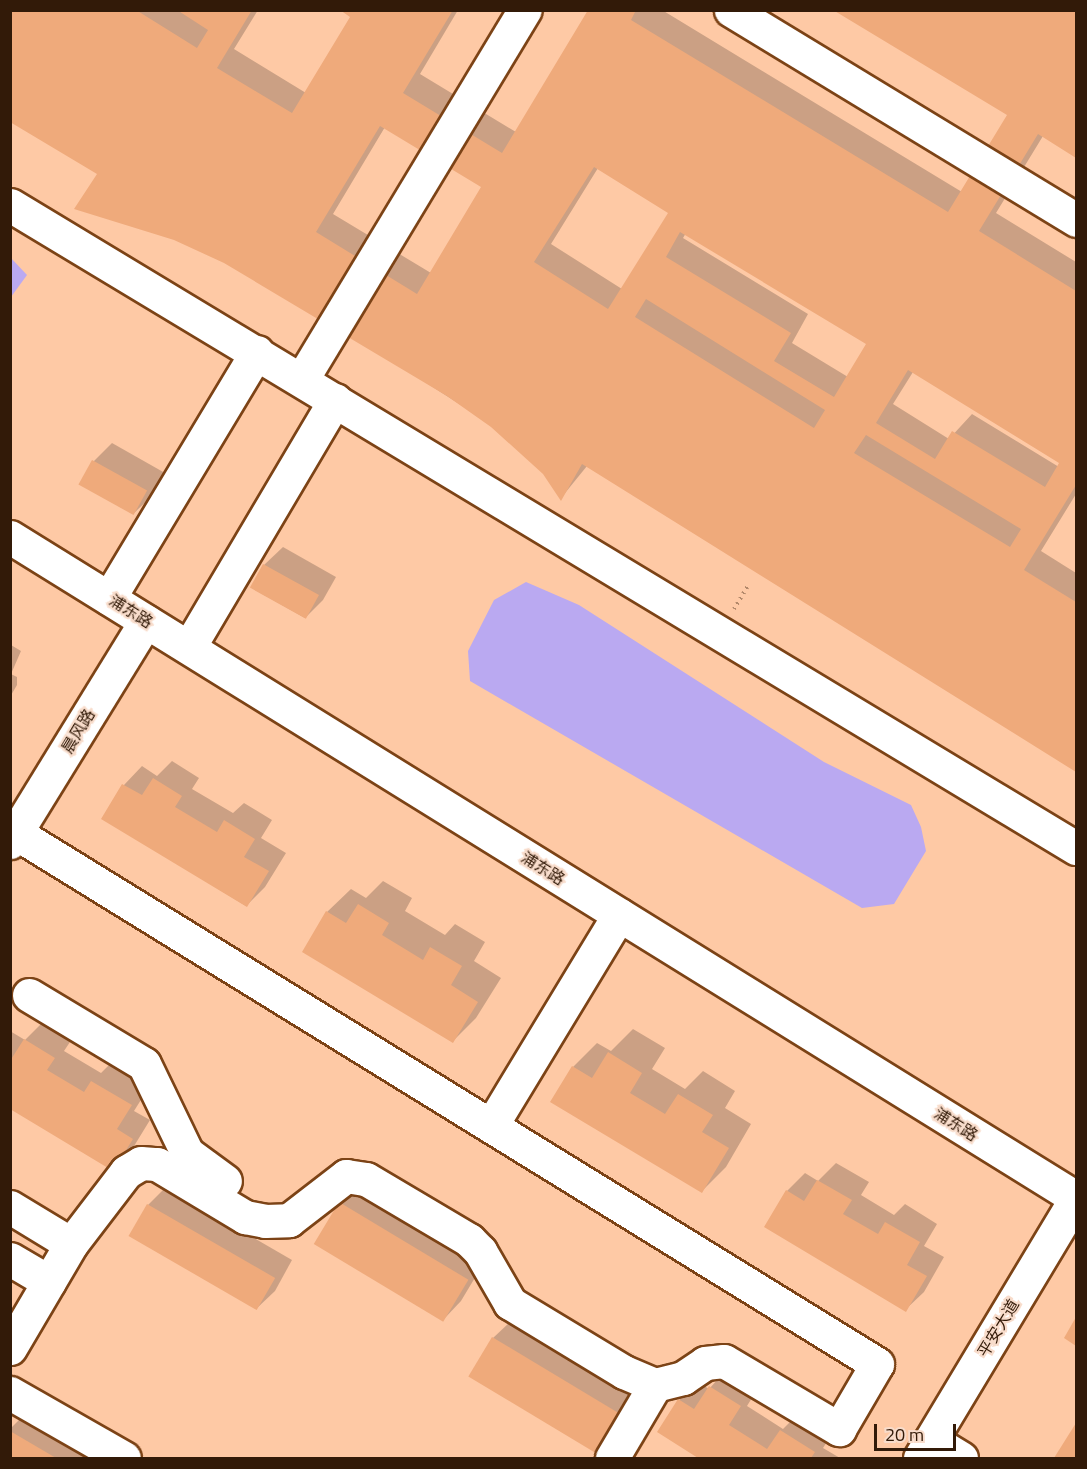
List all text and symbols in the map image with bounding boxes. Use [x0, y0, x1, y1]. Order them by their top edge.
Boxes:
street label: 浦东路 [106, 590, 156, 632]
street label: 晨风路 [57, 705, 99, 757]
street label: 浦东路 [518, 847, 568, 889]
street label: 浦东路 [931, 1103, 981, 1145]
street label: 平安大道 [973, 1296, 1023, 1360]
scale bar [877, 1412, 960, 1450]
text: 20 m [885, 1421, 924, 1448]

